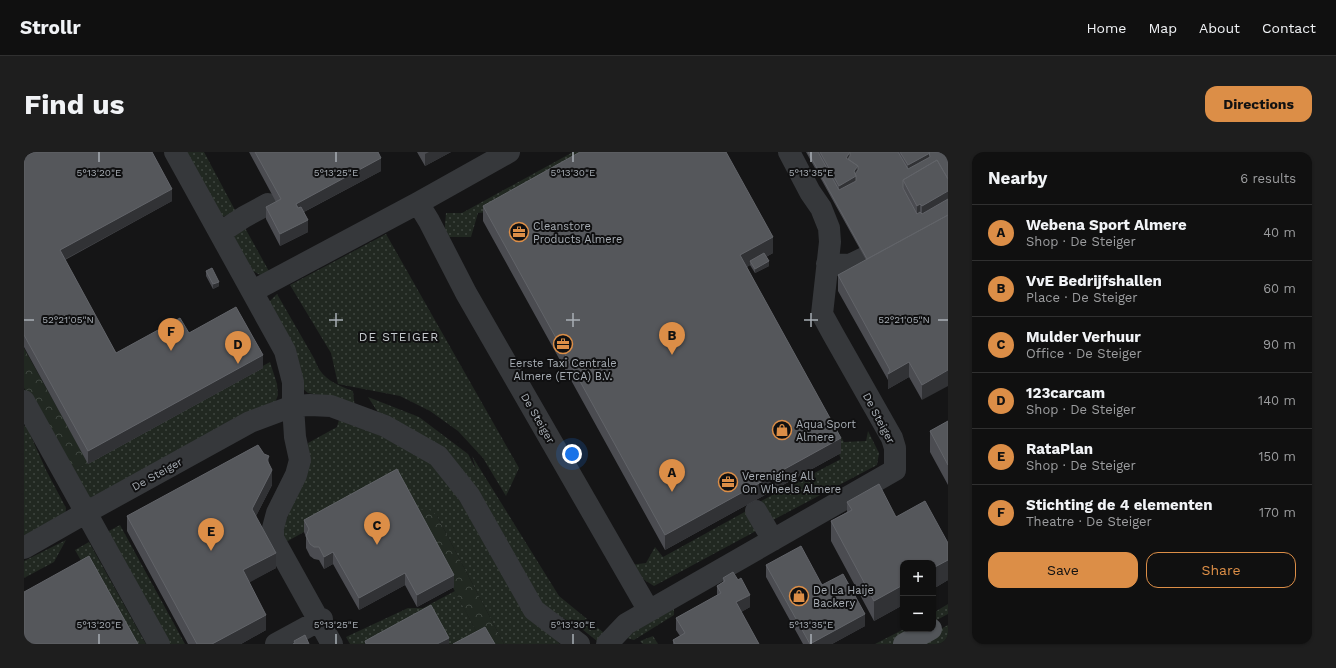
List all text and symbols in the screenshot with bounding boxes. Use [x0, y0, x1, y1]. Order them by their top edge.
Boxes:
text: Strollr [20, 16, 81, 39]
text: Home [1086, 20, 1126, 36]
text: Map [1148, 20, 1177, 36]
text: About [1199, 20, 1240, 36]
text: Contact [1262, 20, 1316, 36]
button: Directions [1205, 86, 1312, 122]
text: Find us [24, 88, 124, 121]
text: 5°13'20"E [77, 167, 121, 178]
text: 5°13'25"E [314, 167, 358, 178]
text: 5°13'30"E [551, 167, 595, 178]
text: 5°13'35"E [789, 167, 833, 178]
text: Nearby [988, 168, 1047, 188]
text: 6 results [1240, 171, 1296, 186]
text: Webena Sport Almere [1026, 216, 1187, 234]
place label: Cleanstore Products Almere [533, 220, 622, 246]
office icon: Cleanstore Products Almere [508, 221, 530, 243]
text: A [997, 225, 1005, 240]
text: 40 m [1263, 225, 1296, 240]
text: Shop · De Steiger [1026, 234, 1136, 249]
text: VvE Bedrijfshallen [1026, 272, 1162, 290]
text: B [997, 281, 1005, 296]
text: 60 m [1263, 281, 1296, 296]
text: Place · De Steiger [1026, 290, 1138, 305]
text: 52°21'05"N [42, 314, 94, 325]
text: 52°21'05"N [878, 314, 930, 325]
pin: F [158, 318, 184, 351]
pin: B [659, 322, 685, 355]
text: Mulder Verhuur [1026, 328, 1141, 346]
district label: DE STEIGER [359, 330, 439, 344]
pin: D [225, 331, 251, 364]
office icon: Eerste Taxi Centrale Almere (ETCA) B.V. [552, 333, 574, 355]
text: C [997, 337, 1005, 352]
text: 90 m [1263, 337, 1296, 352]
text: Office · De Steiger [1026, 346, 1142, 361]
place label: Eerste Taxi Centrale Almere (ETCA) B.V. [509, 357, 617, 383]
text: 123carcam [1026, 384, 1105, 402]
street label: De Steiger [518, 391, 557, 446]
street label: De Steiger [860, 391, 898, 446]
text: D [996, 393, 1006, 408]
text: 140 m [1258, 393, 1296, 408]
text: Shop · De Steiger [1026, 402, 1136, 417]
place label: Aqua Sport Almere [796, 418, 856, 444]
shop icon: Aqua Sport Almere [771, 419, 793, 441]
text: RataPlan [1026, 440, 1093, 458]
your location [562, 444, 582, 464]
text: E [997, 449, 1005, 464]
text: 150 m [1258, 449, 1296, 464]
street label: De Steiger [130, 455, 185, 494]
text: Shop · De Steiger [1026, 458, 1136, 473]
pin: A [659, 459, 685, 492]
place label: Vereniging All On Wheels Almere [742, 470, 841, 496]
office icon: Vereniging All On Wheels Almere [717, 471, 739, 493]
text: Stichting de 4 elementen [1026, 496, 1213, 514]
text: F [997, 505, 1005, 520]
text: 170 m [1259, 505, 1296, 520]
pin: C [364, 512, 390, 545]
text: Theatre · De Steiger [1026, 514, 1152, 529]
pin: E [198, 518, 224, 551]
button: Save [988, 552, 1138, 588]
button: Share [1146, 552, 1296, 588]
map controls [900, 560, 936, 632]
button: + [900, 560, 936, 596]
place label: De La Haije Backery [813, 584, 874, 610]
shop icon: De La Haije Backery [788, 585, 810, 607]
button: − [900, 596, 936, 632]
text: 5°13'20"E [77, 619, 121, 630]
text: 5°13'25"E [314, 619, 358, 630]
text: 5°13'30"E [551, 619, 595, 630]
text: 5°13'35"E [789, 619, 833, 630]

